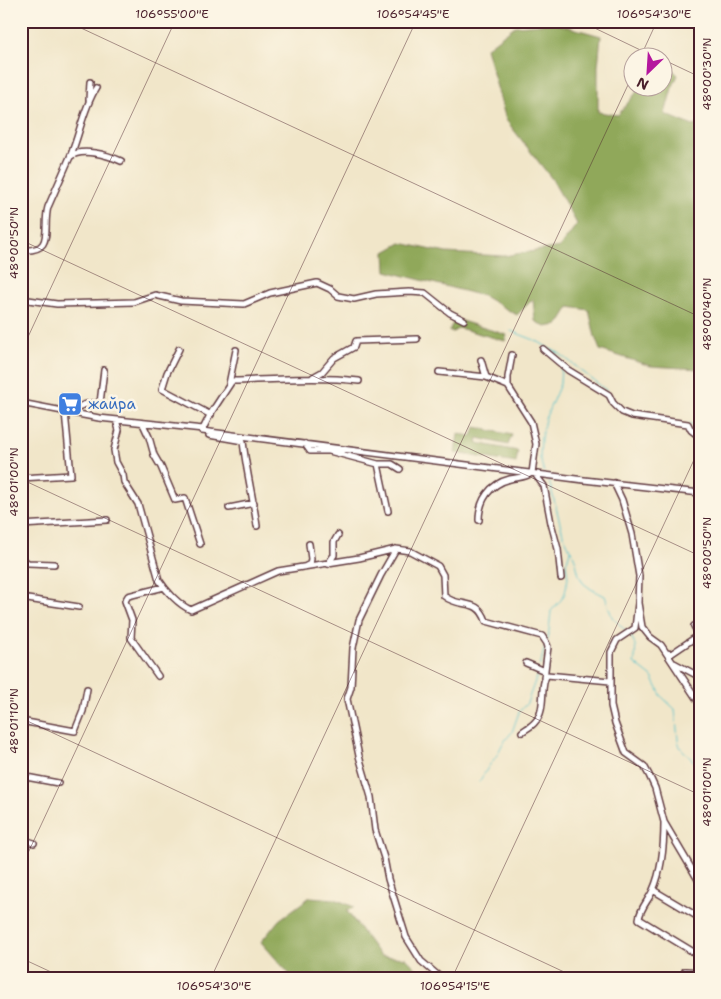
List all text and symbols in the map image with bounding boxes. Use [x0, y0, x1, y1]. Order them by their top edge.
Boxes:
text: 106°55'00"E [135, 6, 209, 22]
text: 106°54'45"E [377, 6, 449, 22]
text: 106°54'30"E [617, 6, 691, 22]
text: 48°00'30"N [699, 38, 715, 110]
north arrow [624, 48, 674, 98]
text: N [634, 73, 651, 94]
text: 48°00'50"N [6, 207, 22, 279]
text: 48°00'40"N [699, 278, 715, 350]
supermarket icon: жайра [57, 391, 83, 417]
place label: жайра [88, 394, 137, 414]
text: 48°01'00"N [6, 447, 22, 517]
text: 48°00'50"N [699, 517, 715, 589]
text: 48°01'10"N [6, 688, 22, 754]
text: 48°01'00"N [699, 757, 715, 827]
text: 106°54'30"E [177, 978, 251, 994]
text: 106°54'15"E [420, 978, 490, 994]

